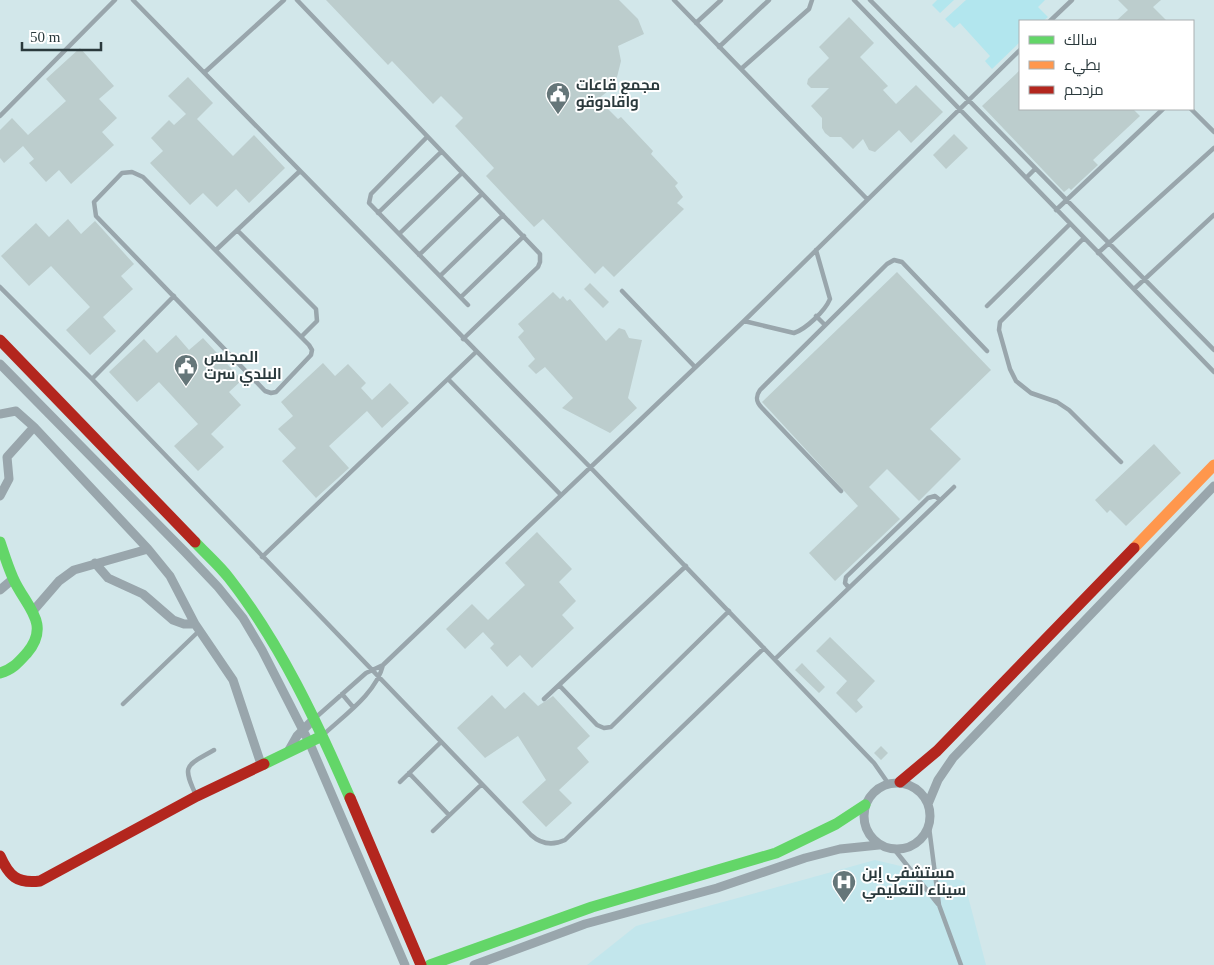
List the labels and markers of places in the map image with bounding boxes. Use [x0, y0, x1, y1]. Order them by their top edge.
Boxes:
place label: مجمع قاعات واقادوقو [576, 77, 660, 111]
public building icon: مجمع قاعات واقادوقو [545, 81, 571, 115]
place label: المجلس البلدي سرت [204, 349, 282, 386]
public building icon: المجلس البلدي سرت [173, 353, 199, 387]
place label: مستشفى إبن سيناء التعليمي [862, 865, 966, 902]
hospital icon: مستشفى إبن سيناء التعليمي [831, 869, 857, 903]

